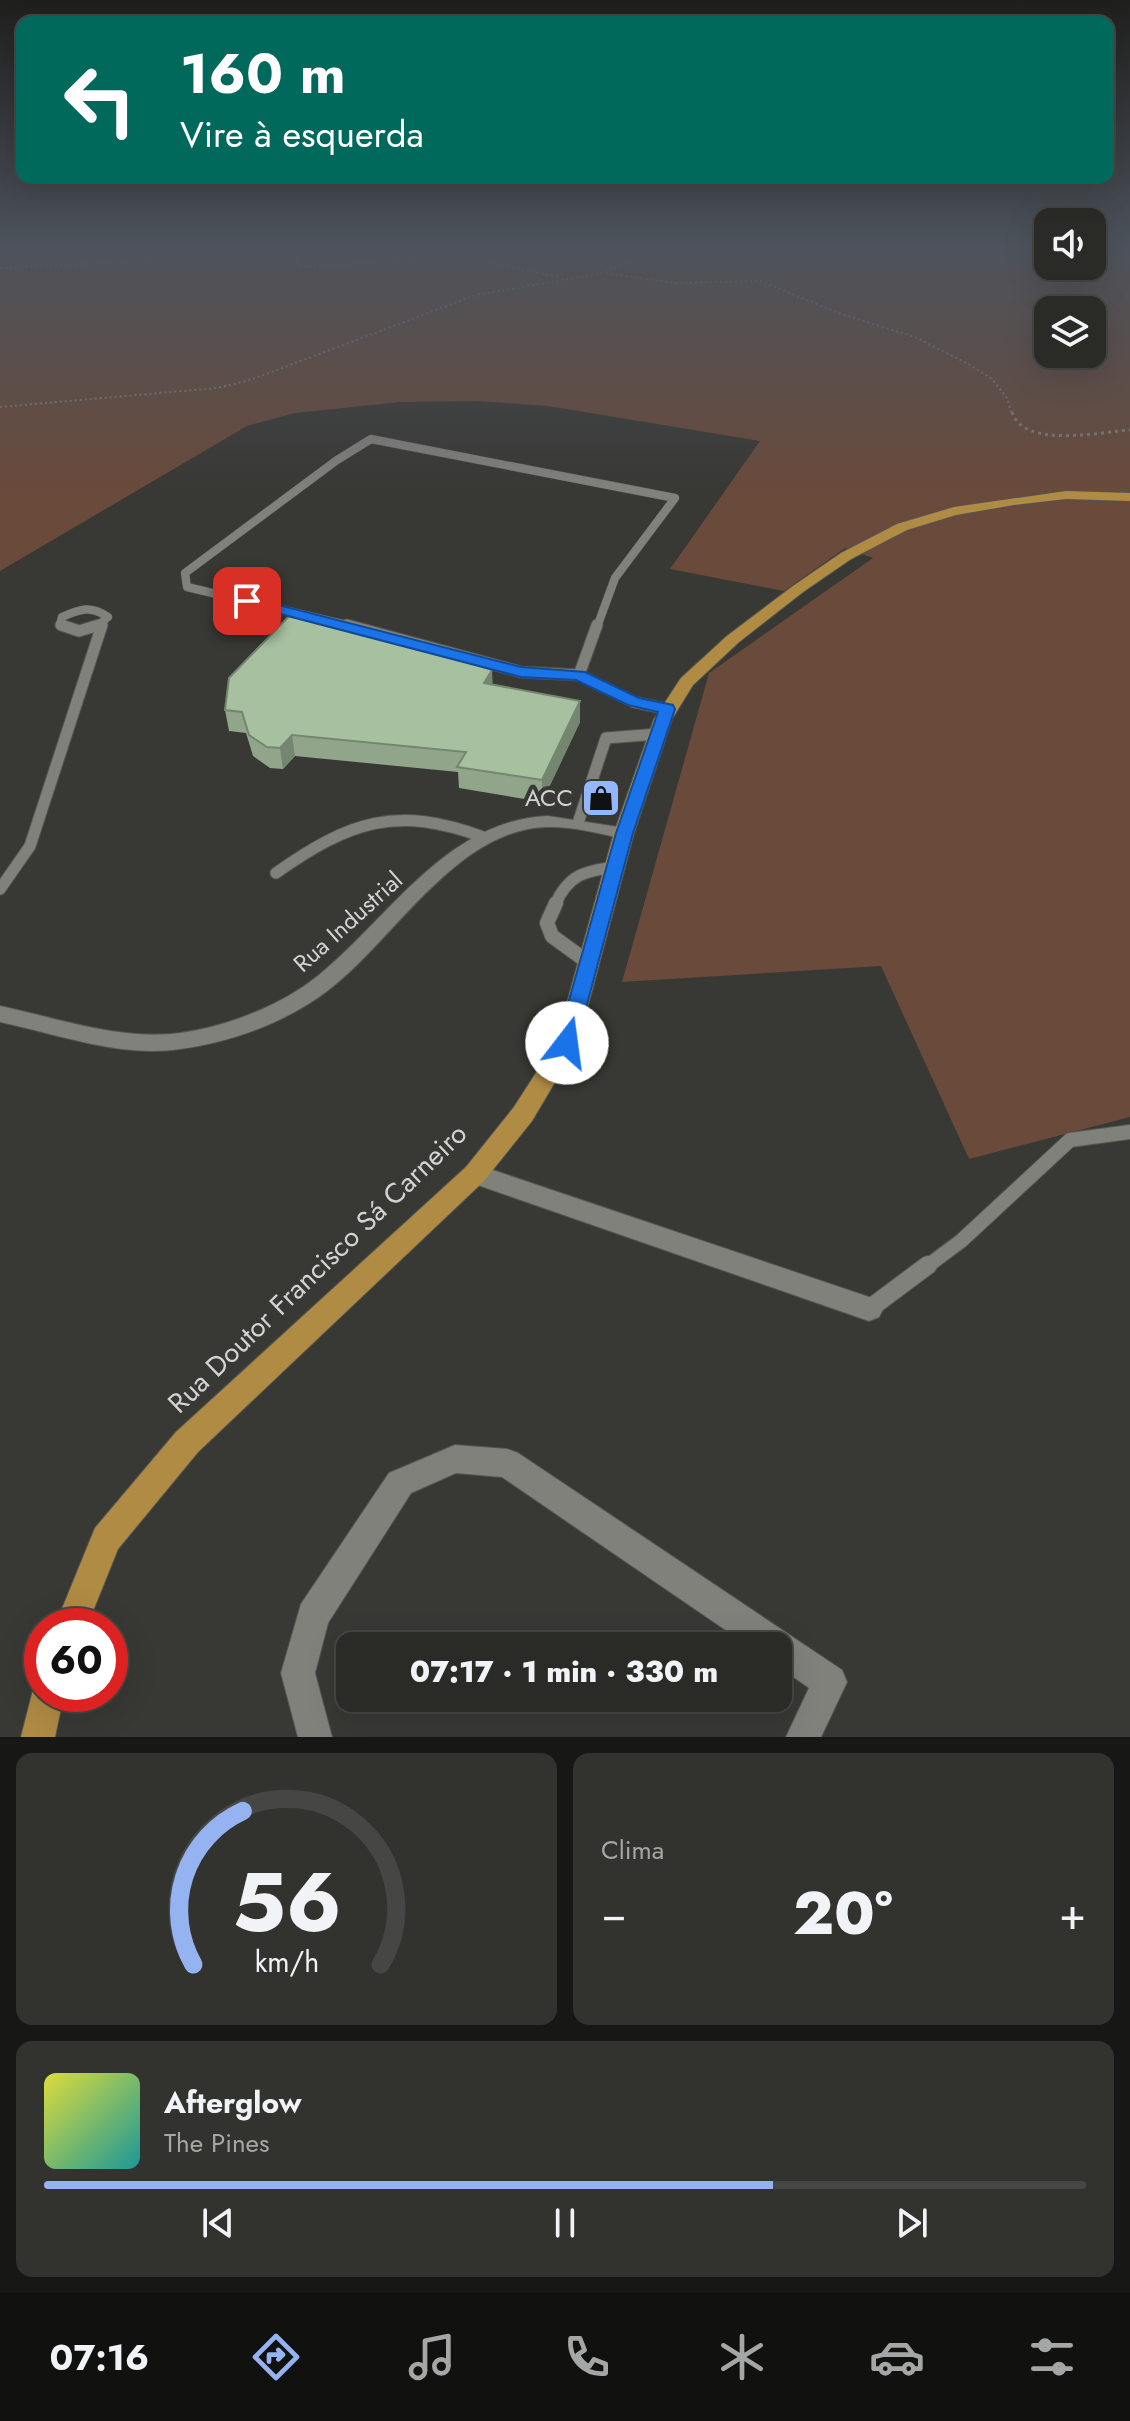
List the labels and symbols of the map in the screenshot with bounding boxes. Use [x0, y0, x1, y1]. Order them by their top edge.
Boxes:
pin [213, 567, 281, 635]
shop icon: ACC [580, 777, 622, 819]
place label: ACC [525, 780, 573, 815]
street label: Rua Industrial [285, 863, 410, 980]
position arrow [525, 1001, 609, 1085]
street label: Rua Doutor Francisco Sá Carneiro [159, 1114, 476, 1423]
speed limit sign: 60 [24, 1608, 128, 1712]

